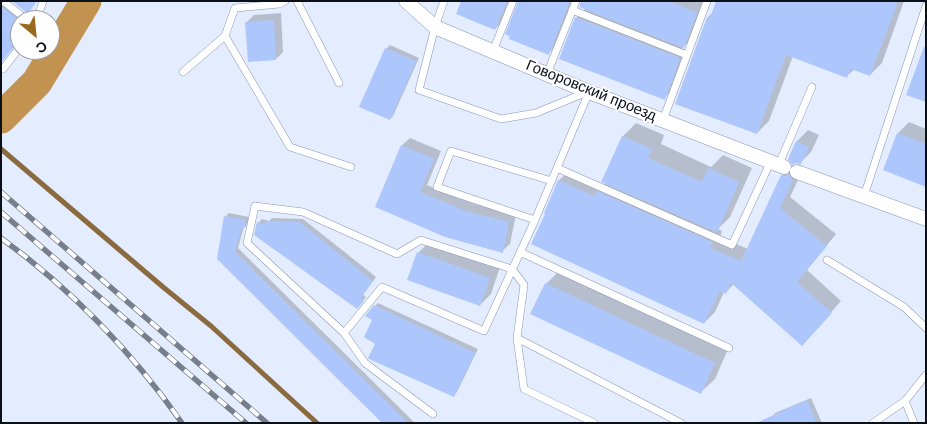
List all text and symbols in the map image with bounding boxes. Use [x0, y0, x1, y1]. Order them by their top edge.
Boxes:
north arrow [10, 10, 60, 60]
text: С [33, 38, 50, 57]
street label: Говоровский проезд [523, 57, 659, 125]

